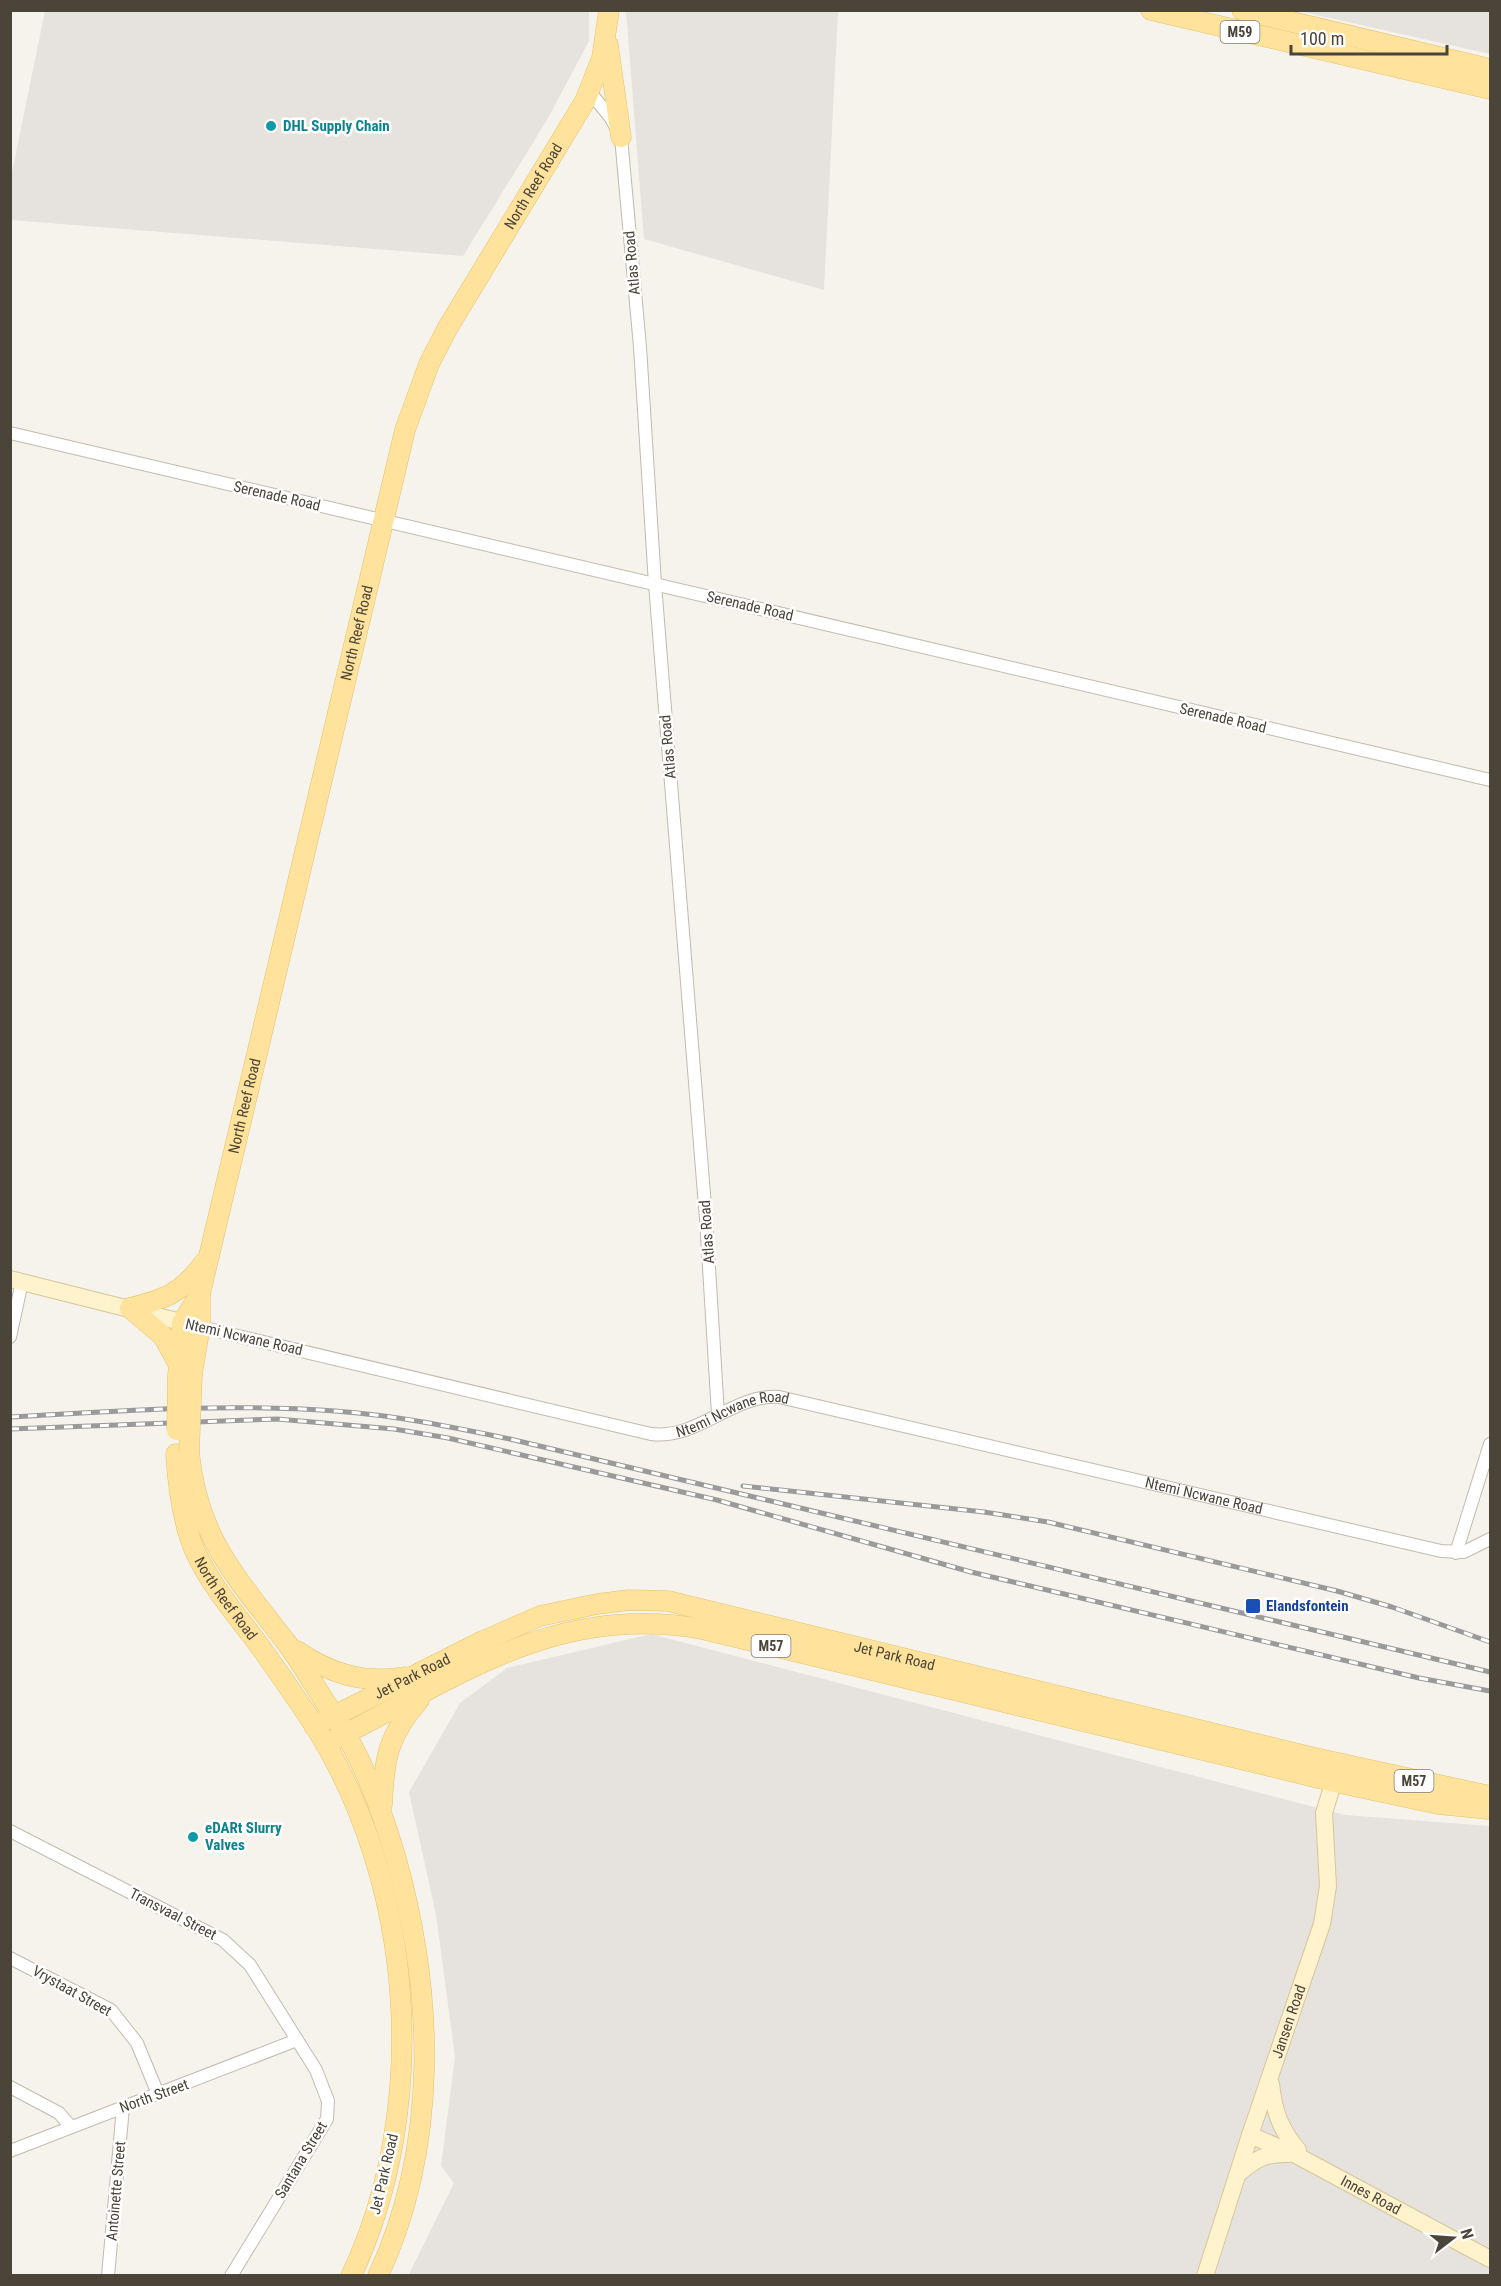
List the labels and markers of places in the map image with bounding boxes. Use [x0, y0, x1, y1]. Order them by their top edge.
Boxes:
place label: DHL Supply Chain [283, 117, 390, 135]
marker: DHL Supply Chain [264, 119, 278, 133]
marker: Elandsfontein [1244, 1597, 1262, 1615]
place label: Elandsfontein [1266, 1597, 1349, 1615]
place label: eDARt Slurry Valves [205, 1819, 282, 1854]
marker: eDARt Slurry Valves [186, 1830, 200, 1844]

